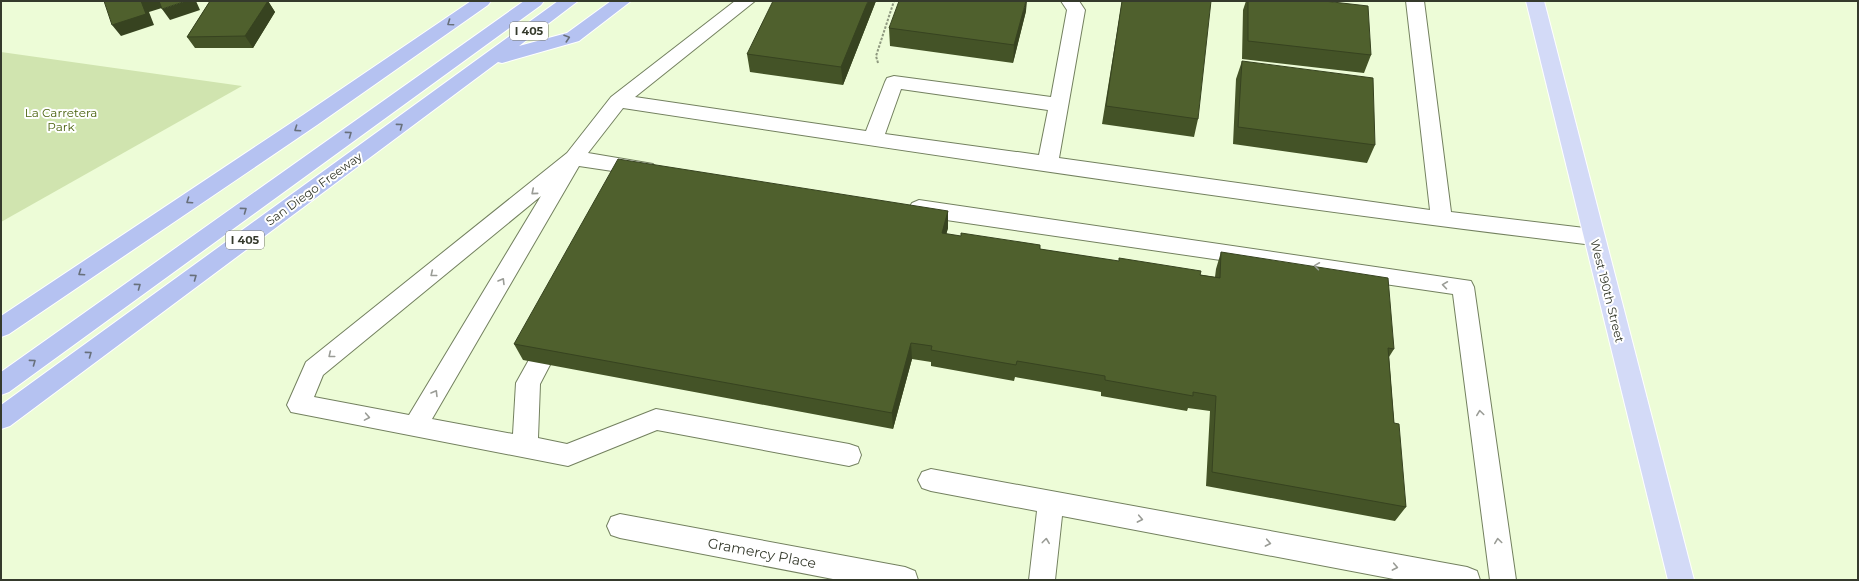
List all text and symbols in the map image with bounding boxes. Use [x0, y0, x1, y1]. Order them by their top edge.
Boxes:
one-way arrow [447, 18, 454, 26]
road number: I 405 [510, 22, 548, 40]
one-way arrow [564, 34, 571, 43]
park label: La Carretera Park [25, 105, 97, 134]
one-way arrow [294, 124, 301, 132]
one-way arrow [396, 124, 403, 131]
one-way arrow [345, 132, 352, 139]
street label: San Diego Freeway [263, 148, 365, 229]
one-way arrow [531, 188, 538, 195]
one-way arrow [186, 196, 193, 204]
one-way arrow [239, 208, 246, 215]
road number: I 405 [226, 231, 264, 249]
street label: West 190th Street [1587, 238, 1628, 344]
one-way arrow [1313, 262, 1320, 271]
one-way arrow [78, 269, 85, 276]
one-way arrow [430, 269, 437, 276]
one-way arrow [189, 275, 196, 282]
one-way arrow [497, 278, 504, 285]
one-way arrow [1442, 281, 1448, 290]
one-way arrow [134, 284, 141, 291]
one-way arrow [85, 351, 92, 359]
one-way arrow [329, 351, 336, 358]
one-way arrow [28, 360, 35, 367]
one-way arrow [431, 390, 438, 397]
one-way arrow [1476, 410, 1485, 416]
one-way arrow [364, 413, 371, 421]
one-way arrow [1137, 514, 1143, 522]
street label: Gramercy Place [706, 534, 818, 572]
one-way arrow [1041, 538, 1050, 544]
one-way arrow [1265, 538, 1271, 546]
one-way arrow [1494, 538, 1503, 544]
one-way arrow [1392, 562, 1399, 570]

